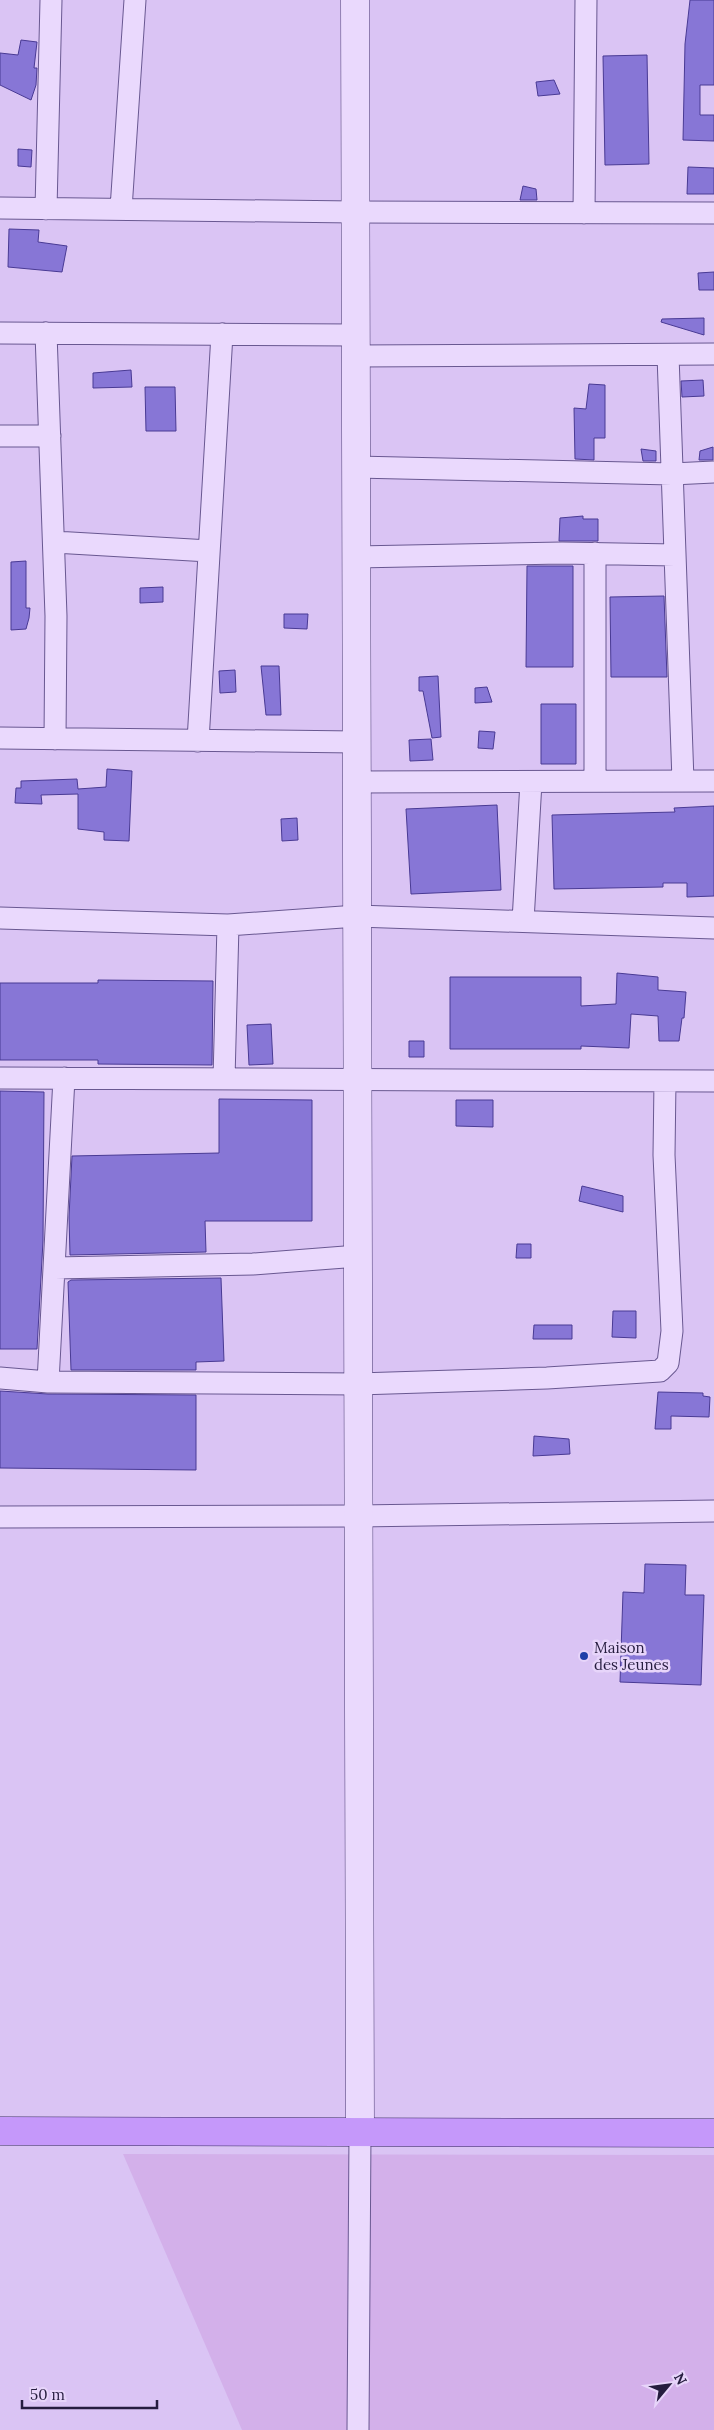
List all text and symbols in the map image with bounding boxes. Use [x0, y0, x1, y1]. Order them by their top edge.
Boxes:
place label: Maison des Jeunes [594, 1638, 669, 1674]
marker: Maison des Jeunes [578, 1650, 590, 1662]
north arrow [644, 2360, 694, 2410]
text: N [670, 2370, 691, 2388]
scale bar [22, 2378, 158, 2410]
text: 50 m [30, 2385, 65, 2404]

